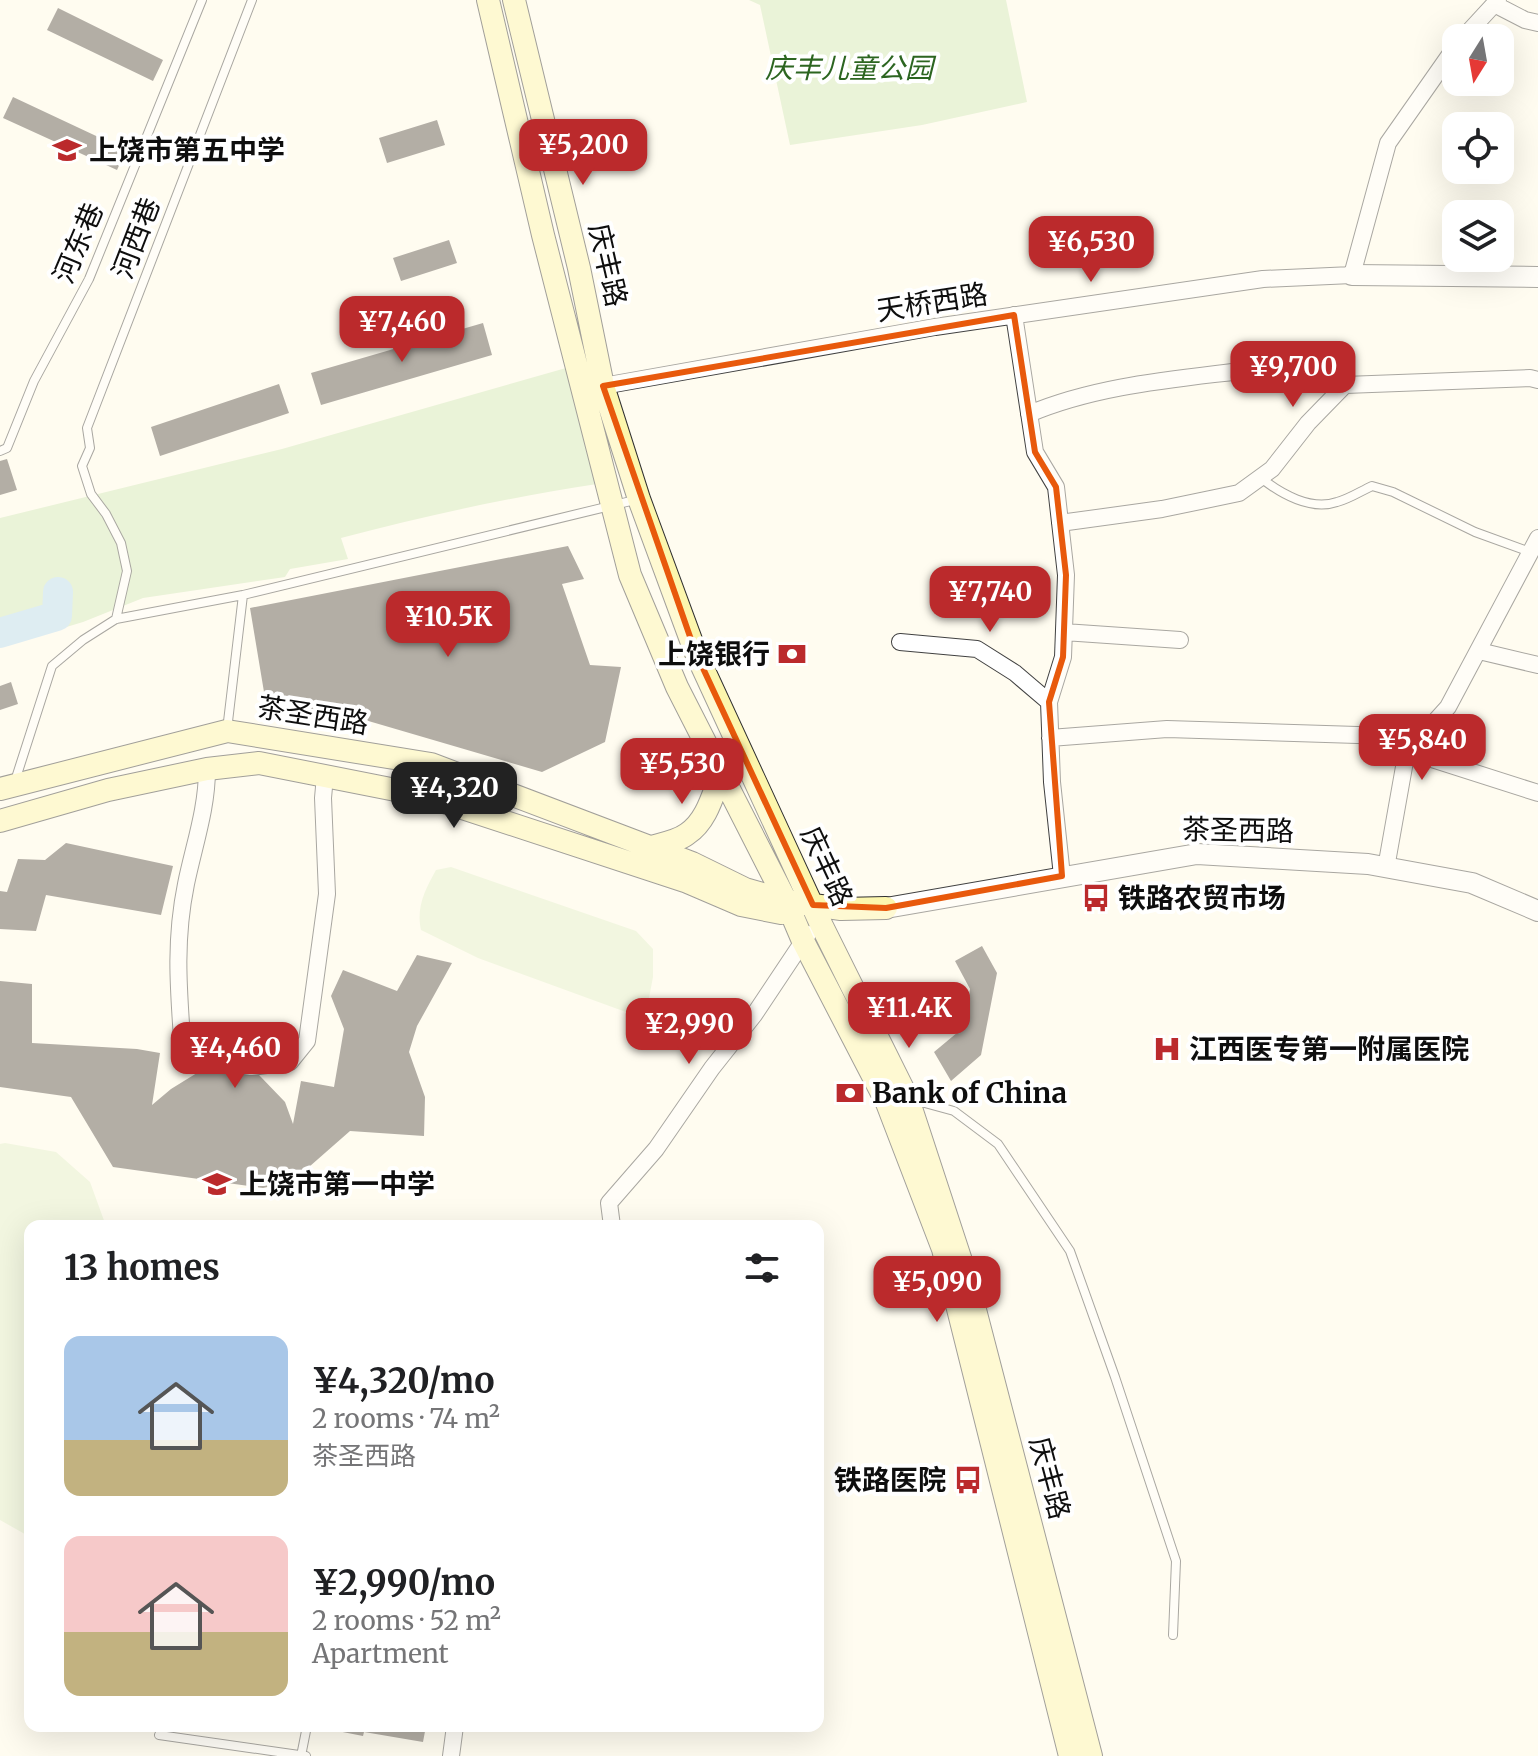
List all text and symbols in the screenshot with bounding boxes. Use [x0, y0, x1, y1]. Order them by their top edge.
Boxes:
north arrow [1442, 24, 1514, 96]
map controls [1442, 24, 1514, 272]
park label: 庆丰儿童公园 [765, 50, 937, 86]
button: locate [1442, 112, 1514, 184]
pin: ¥5,200 [518, 119, 648, 187]
text: ¥5,200 [537, 128, 629, 161]
place label: 上饶市第五中学 [89, 132, 285, 168]
school or university icon: 上饶市第五中学 [52, 135, 82, 165]
street label: 河西巷 [104, 192, 168, 284]
street label: 河东巷 [45, 197, 111, 289]
button: layers [1442, 200, 1514, 272]
pin: ¥6,530 [1026, 216, 1156, 284]
street label: 庆丰路 [581, 220, 635, 310]
text: ¥6,530 [1047, 225, 1135, 258]
street label: 天桥西路 [874, 275, 990, 329]
pin: ¥7,460 [337, 296, 467, 364]
text: ¥7,460 [357, 305, 447, 338]
pin: ¥9,700 [1228, 341, 1358, 409]
text: ¥9,700 [1248, 350, 1338, 383]
pin: ¥7,740 [925, 566, 1055, 634]
text: ¥7,740 [948, 575, 1032, 608]
pin: ¥10.5K [383, 591, 513, 659]
text: ¥10.5K [404, 600, 492, 633]
place label: 上饶银行 [658, 636, 770, 672]
bank icon: 上饶银行 [777, 639, 807, 669]
street label: 茶圣西路 [255, 688, 371, 742]
pin: ¥5,840 [1357, 714, 1487, 782]
text: ¥5,840 [1377, 723, 1467, 756]
pin: ¥5,530 [617, 738, 747, 806]
text: ¥5,530 [638, 747, 726, 780]
pin: ¥4,320 [389, 762, 519, 830]
text: ¥4,320 [409, 771, 499, 804]
street label: 茶圣西路 [1182, 811, 1294, 849]
street label: 庆丰路 [793, 820, 861, 912]
place label: 铁路农贸市场 [1118, 880, 1286, 916]
bus stop icon: 铁路农贸市场 [1081, 883, 1111, 913]
pin: ¥11.4K [844, 982, 974, 1050]
text: ¥11.4K [866, 991, 952, 1024]
pin: ¥2,990 [624, 998, 754, 1066]
text: ¥2,990 [644, 1007, 734, 1040]
pin: ¥4,460 [170, 1022, 300, 1090]
text: ¥4,460 [189, 1031, 281, 1064]
place label: 江西医专第一附属医院 [1189, 1031, 1469, 1067]
hospital icon: 江西医专第一附属医院 [1152, 1034, 1182, 1064]
place label: Bank of China [872, 1075, 1067, 1111]
bank icon: Bank of China [835, 1078, 865, 1108]
place label: 上饶市第一中学 [239, 1166, 435, 1202]
school or university icon: 上饶市第一中学 [202, 1169, 232, 1199]
icon: filters [740, 1246, 784, 1290]
text: 13 homes [64, 1247, 220, 1289]
pin: ¥5,090 [872, 1256, 1002, 1324]
text: ¥5,090 [891, 1265, 983, 1298]
text: ¥4,320/mo [312, 1360, 495, 1402]
icon: home [128, 1368, 224, 1464]
text: 2 rooms · 74 m² [312, 1402, 500, 1435]
street label: 庆丰路 [1022, 1433, 1078, 1523]
text: 茶圣西路 [312, 1439, 416, 1472]
place label: 铁路医院 [834, 1462, 946, 1498]
bus stop icon: 铁路医院 [953, 1465, 983, 1495]
text: ¥2,990/mo [312, 1562, 495, 1604]
icon: home [128, 1568, 224, 1664]
text: 2 rooms · 52 m² [312, 1604, 501, 1637]
text: Apartment [312, 1637, 449, 1670]

